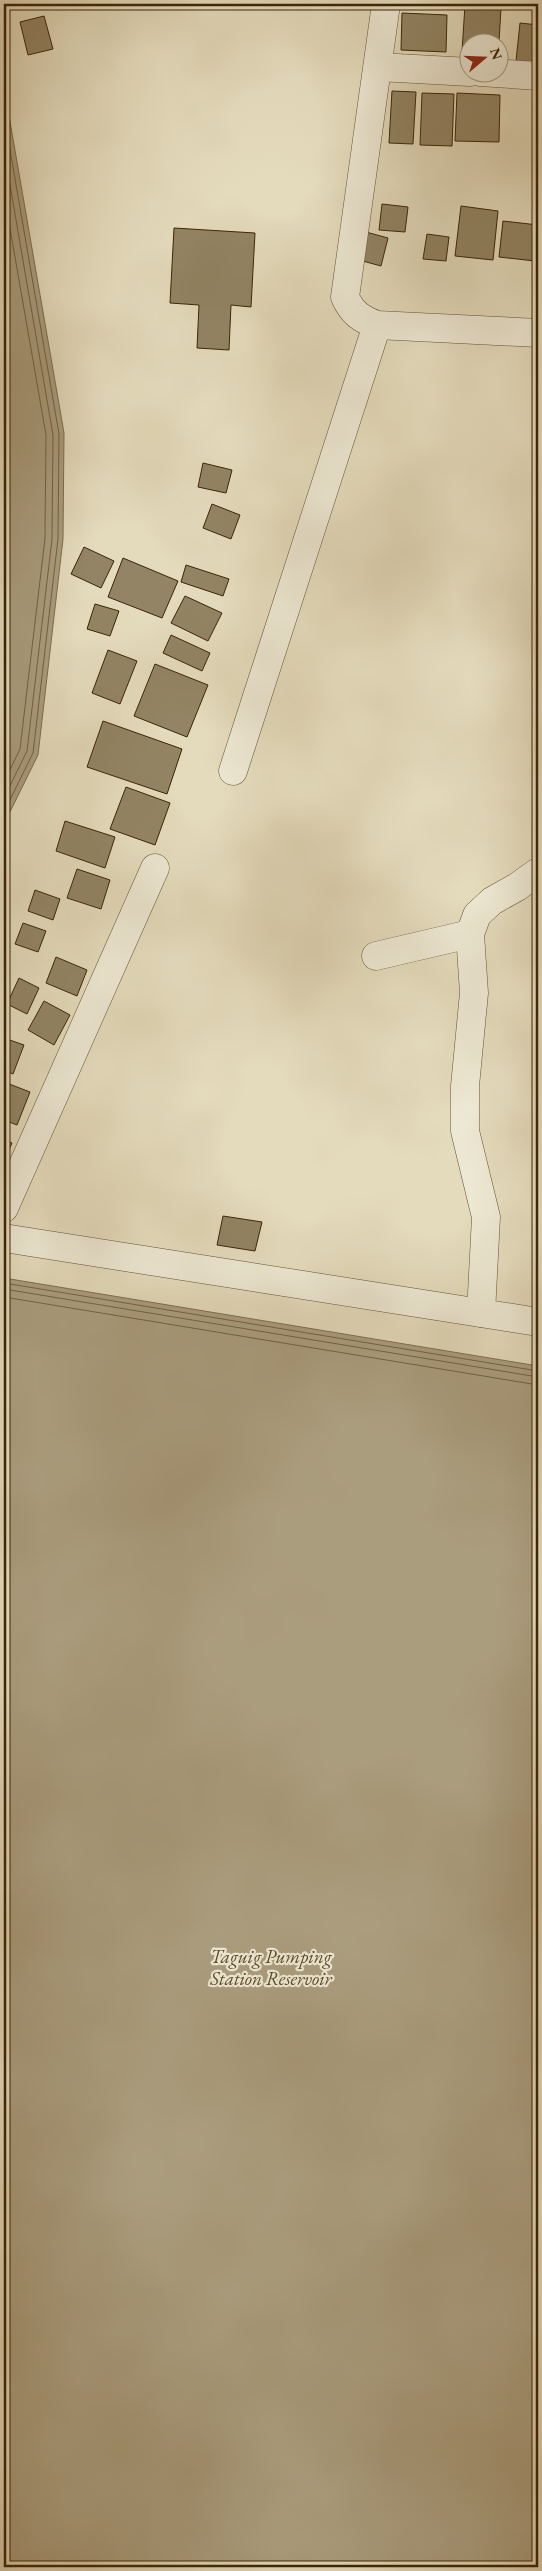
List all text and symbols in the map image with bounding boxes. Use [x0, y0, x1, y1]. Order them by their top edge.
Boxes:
north arrow [460, 32, 510, 82]
text: N [486, 45, 507, 63]
water label: Taguig Pumping Station Reservoir [209, 1944, 333, 1991]

